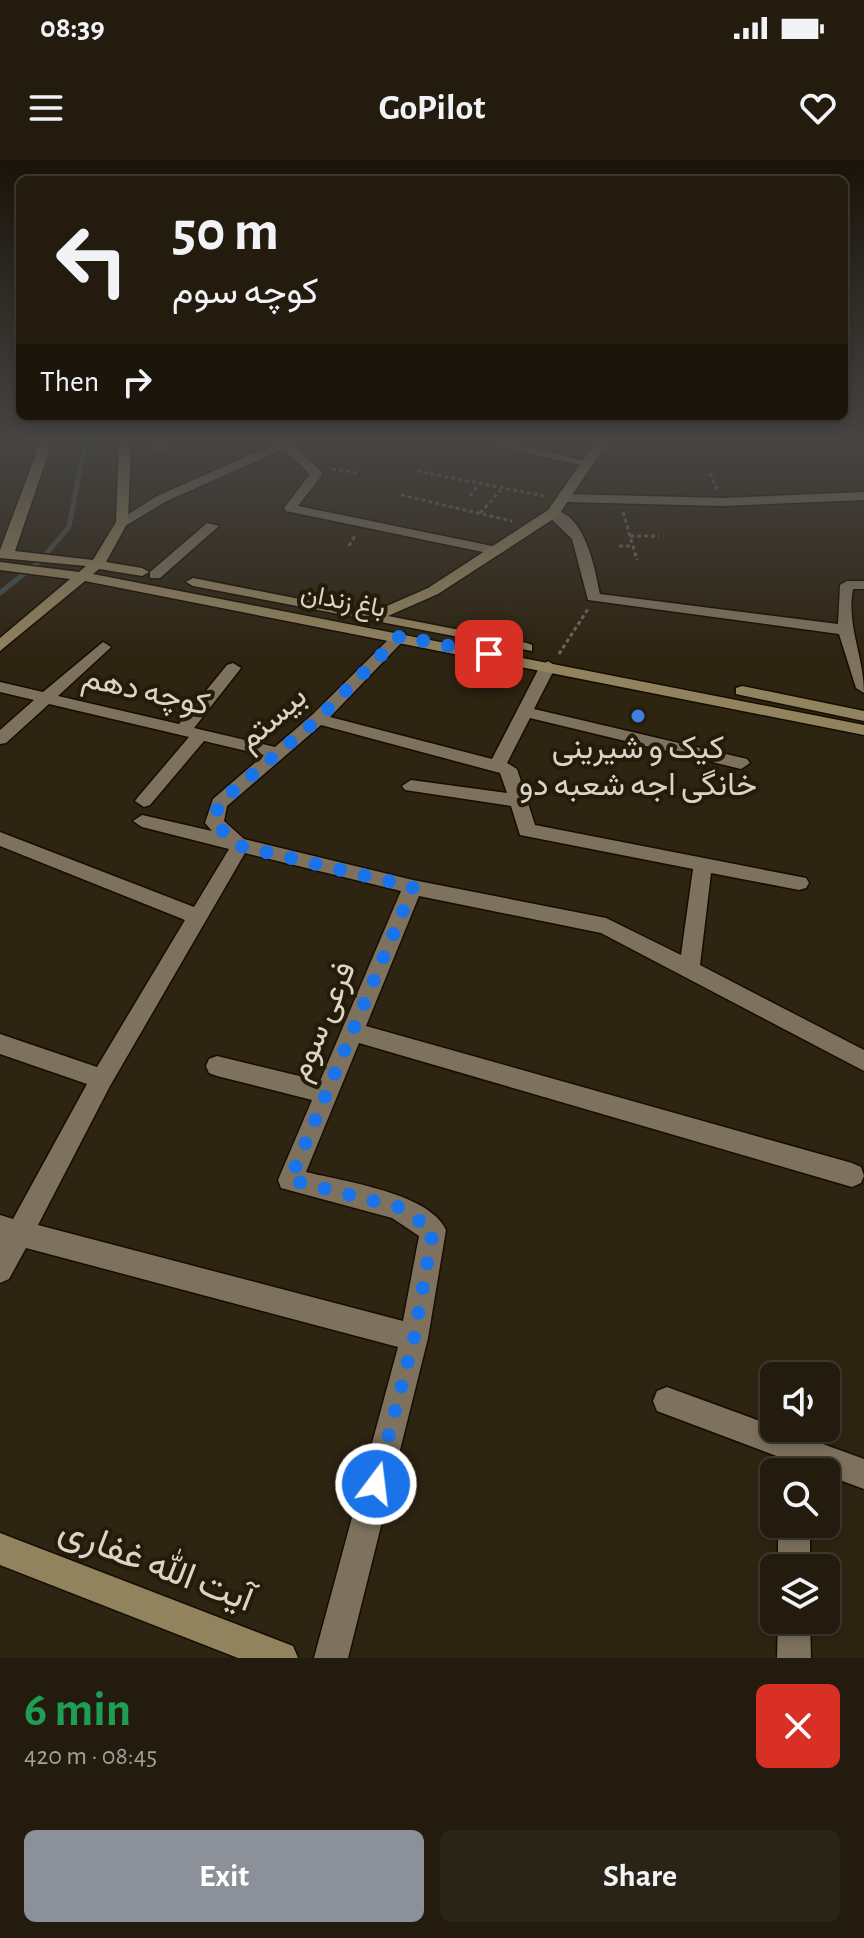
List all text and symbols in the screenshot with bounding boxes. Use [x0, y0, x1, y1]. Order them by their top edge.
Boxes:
text: 08:39 [40, 13, 105, 43]
icon: menu [24, 86, 68, 130]
icon: heart [796, 86, 840, 130]
text: GoPilot [379, 90, 485, 126]
text: 50 m [172, 204, 279, 260]
icon: left [40, 208, 144, 312]
text: کوچه سوم [172, 274, 319, 310]
icon: right [115, 360, 159, 404]
text: Then [40, 367, 99, 397]
street label: باغ زندان [298, 580, 388, 626]
pin [455, 620, 523, 688]
icon: arrive [467, 632, 511, 676]
street label: کوچه دهم [78, 661, 213, 726]
street label: بیستم [231, 680, 315, 759]
marker: کیک و شیرینی خانگی اجه شعبه دو [629, 707, 647, 725]
place label: کیک و شیرینی خانگی اجه شعبه دو [519, 732, 757, 804]
street label: فرعی سوم [283, 957, 365, 1087]
map controls [760, 1362, 840, 1634]
button: sound [760, 1362, 840, 1442]
position arrow [334, 1442, 418, 1526]
button: search [760, 1458, 840, 1538]
street label: آیت الله غفاری [53, 1506, 263, 1622]
button: layers [760, 1554, 840, 1634]
button: close [756, 1684, 840, 1768]
text: 6 min [24, 1687, 131, 1735]
text: 420 m · 08:45 [24, 1743, 157, 1769]
button: Exit [24, 1830, 424, 1922]
button: Share [440, 1830, 840, 1922]

